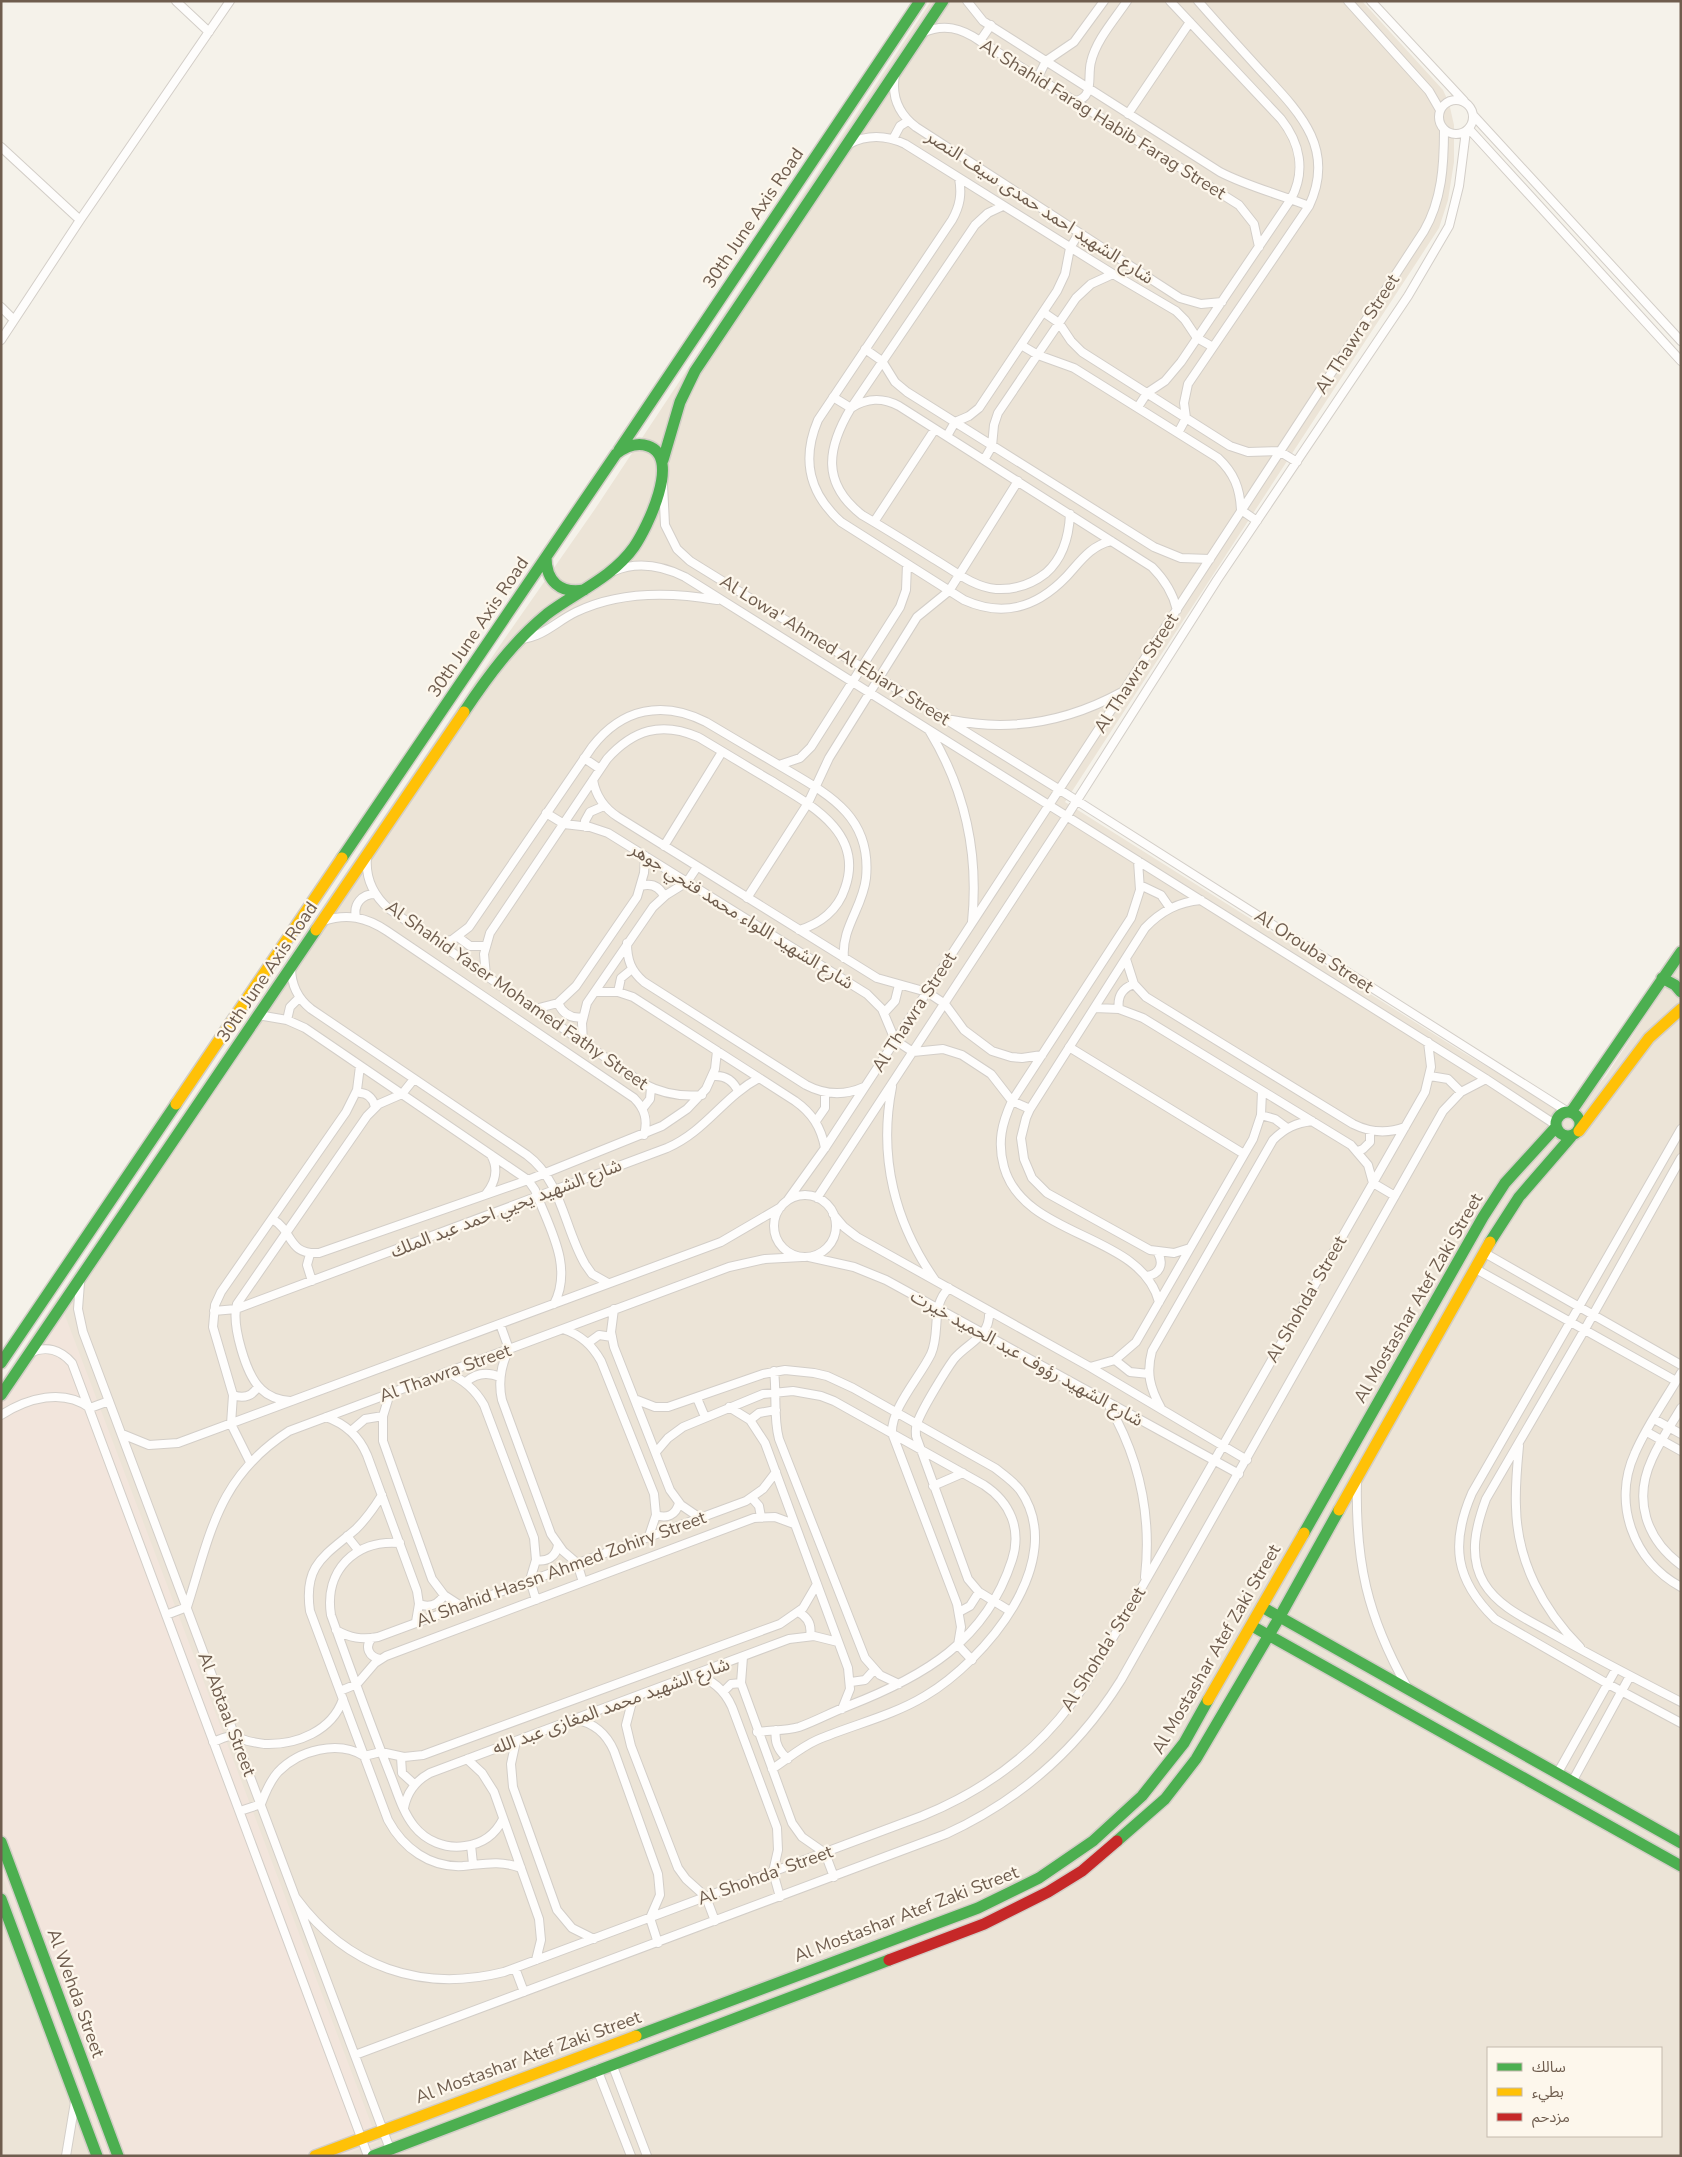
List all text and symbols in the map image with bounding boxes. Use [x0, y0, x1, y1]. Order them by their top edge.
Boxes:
street label: Al Shahid Farag Habib Farag Street [975, 33, 1231, 205]
street label: شارع الشهيد احمد حمدى سيف النصر [920, 124, 1158, 291]
street label: 30th June Axis Road [697, 143, 809, 293]
street label: Al Thawra Street [1309, 269, 1405, 399]
street label: 30th June Axis Road [422, 552, 534, 702]
street label: Al Lowa' Ahmed Al Ebiary Street [715, 569, 955, 731]
street label: Al Thawra Street [1088, 608, 1184, 738]
street label: شارع الشهيد اللواء محمد فتحي جوهر [624, 837, 858, 997]
street label: Al Shahid Yaser Mohamed Fathy Street [381, 895, 654, 1096]
street label: 30th June Axis Road [211, 897, 323, 1047]
street label: Al Orouba Street [1250, 904, 1379, 999]
street label: Al Thawra Street [866, 947, 962, 1077]
street label: شارع الشهيد يحيي احمد عبد الملك [387, 1153, 626, 1265]
street label: Al Mostashar Atef Zaki Street [1348, 1188, 1488, 1407]
street label: Al Shohda' Street [1260, 1231, 1352, 1367]
street label: شارع الشهيد رؤوف عبد الحميد خيرت [905, 1284, 1148, 1434]
street label: Al Thawra Street [376, 1338, 515, 1408]
street label: Al Shahid Hassn Ahmed Zohiry Street [413, 1505, 710, 1633]
street label: Al Mostashar Atef Zaki Street [1146, 1539, 1286, 1758]
street label: Al Shohda' Street [1055, 1582, 1151, 1716]
street label: Al Abtaal Street [192, 1649, 262, 1780]
street label: شارع الشهيد محمد المغازى عبد الله [489, 1652, 734, 1762]
street label: Al Shohda' Street [694, 1839, 837, 1911]
street label: Al Mostashar Atef Zaki Street [790, 1860, 1022, 1968]
street label: Al Wehda Street [42, 1925, 111, 2061]
street label: Al Mostashar Atef Zaki Street [412, 2005, 645, 2109]
legend [1487, 2047, 1662, 2137]
text: سالك [1532, 2057, 1566, 2077]
text: بطيء [1532, 2082, 1564, 2103]
text: مزدحم [1532, 2107, 1570, 2128]

